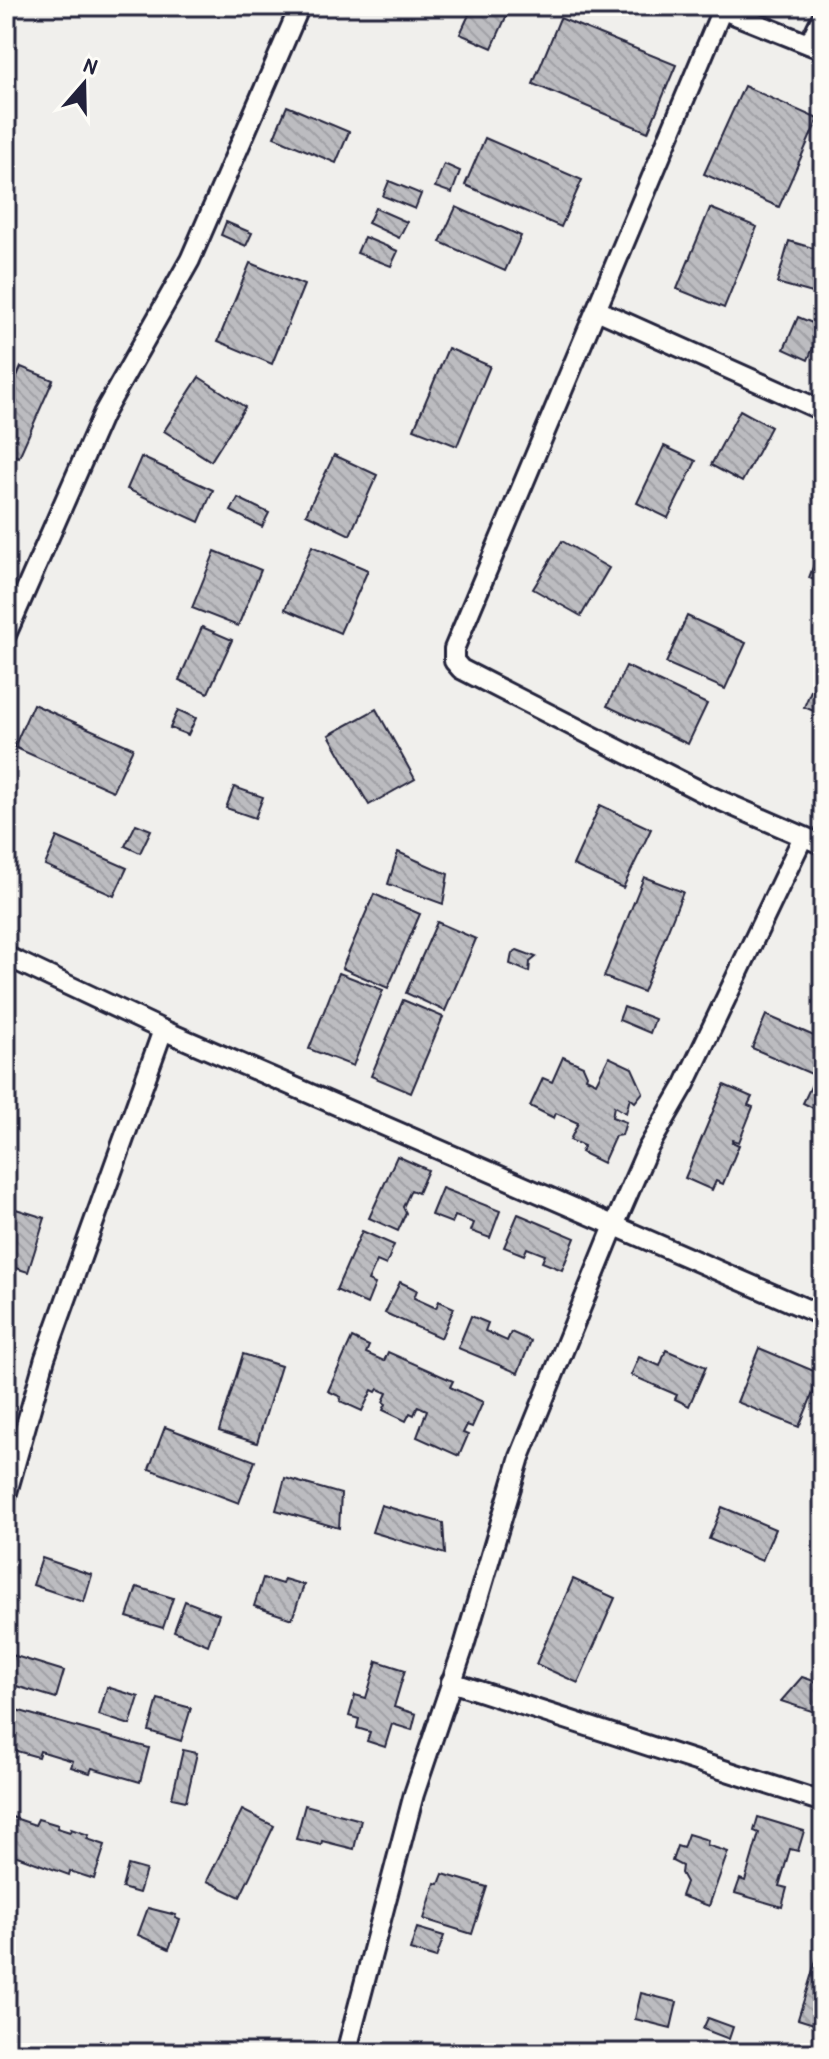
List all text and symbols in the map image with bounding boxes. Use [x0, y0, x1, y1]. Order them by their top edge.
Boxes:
north arrow [44, 44, 124, 124]
text: N [80, 49, 102, 81]

